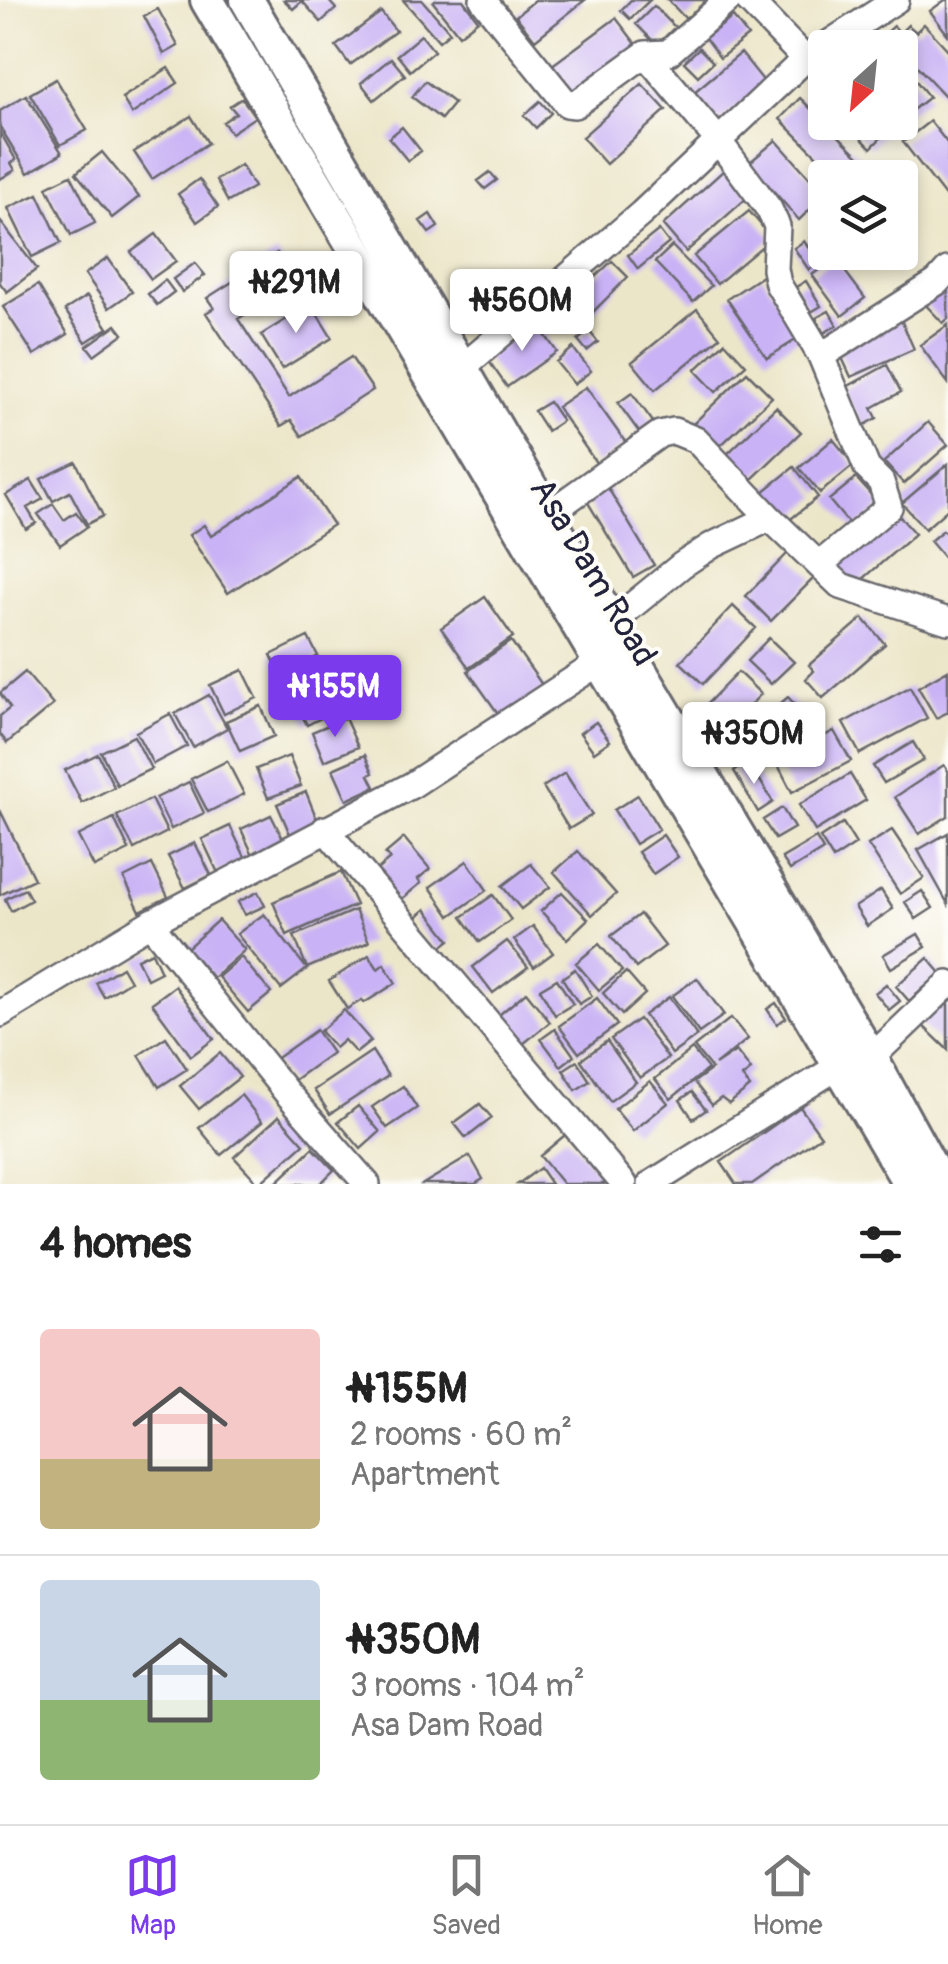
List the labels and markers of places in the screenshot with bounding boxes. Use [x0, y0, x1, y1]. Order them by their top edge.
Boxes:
pin: ₦291M [226, 251, 366, 336]
pin: ₦560M [452, 269, 592, 354]
pin: ₦155M [265, 655, 405, 740]
pin: ₦350M [684, 702, 824, 787]

